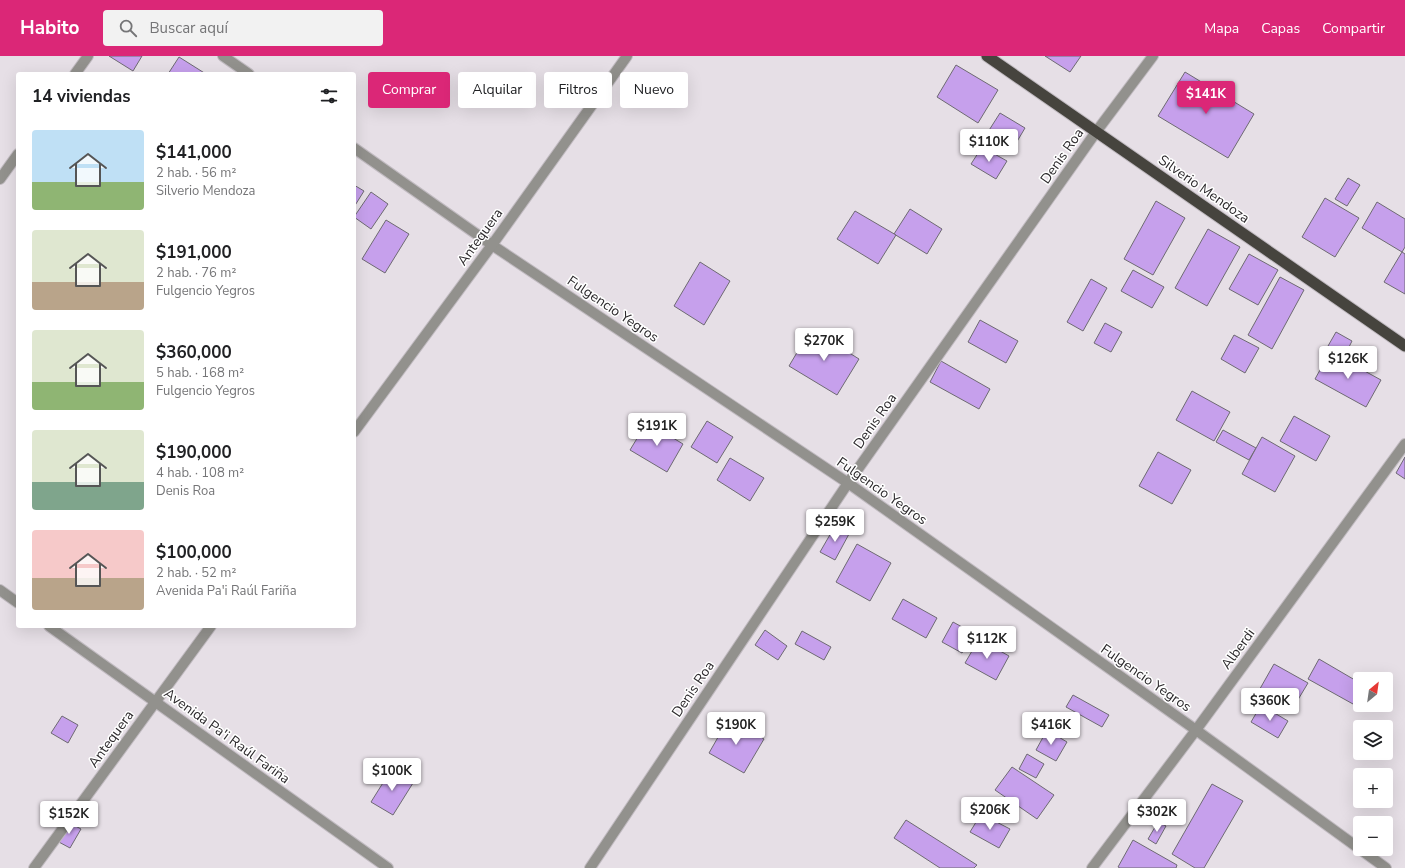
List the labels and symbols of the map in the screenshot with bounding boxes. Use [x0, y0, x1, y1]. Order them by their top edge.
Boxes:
pin: $141K [1178, 81, 1234, 115]
street label: Denis Roa [1036, 124, 1088, 188]
pin: $110K [961, 129, 1017, 163]
street label: Silverio Mendoza [1155, 151, 1253, 227]
street label: Antequera [453, 205, 507, 269]
street label: Fulgencio Yegros [564, 271, 663, 347]
pin: $270K [796, 328, 852, 362]
pin: $126K [1320, 346, 1376, 380]
street label: Denis Roa [849, 389, 901, 453]
pin: $191K [629, 413, 685, 447]
street label: Fulgencio Yegros [833, 453, 931, 529]
pin: $259K [807, 509, 863, 543]
street label: Alberdi [1217, 625, 1259, 673]
pin: $112K [959, 626, 1015, 660]
street label: Fulgencio Yegros [1097, 640, 1195, 716]
street label: Denis Roa [667, 657, 719, 721]
north arrow [1353, 672, 1393, 712]
street label: Avenida Pa'i Raúl Fariña [160, 684, 294, 788]
pin: $360K [1242, 688, 1298, 722]
street label: Antequera [84, 707, 138, 771]
pin: $190K [708, 712, 764, 746]
pin: $416K [1023, 712, 1079, 746]
pin: $100K [364, 758, 420, 792]
pin: $206K [962, 797, 1018, 831]
pin: $302K [1129, 799, 1185, 833]
pin: $152K [41, 801, 97, 835]

